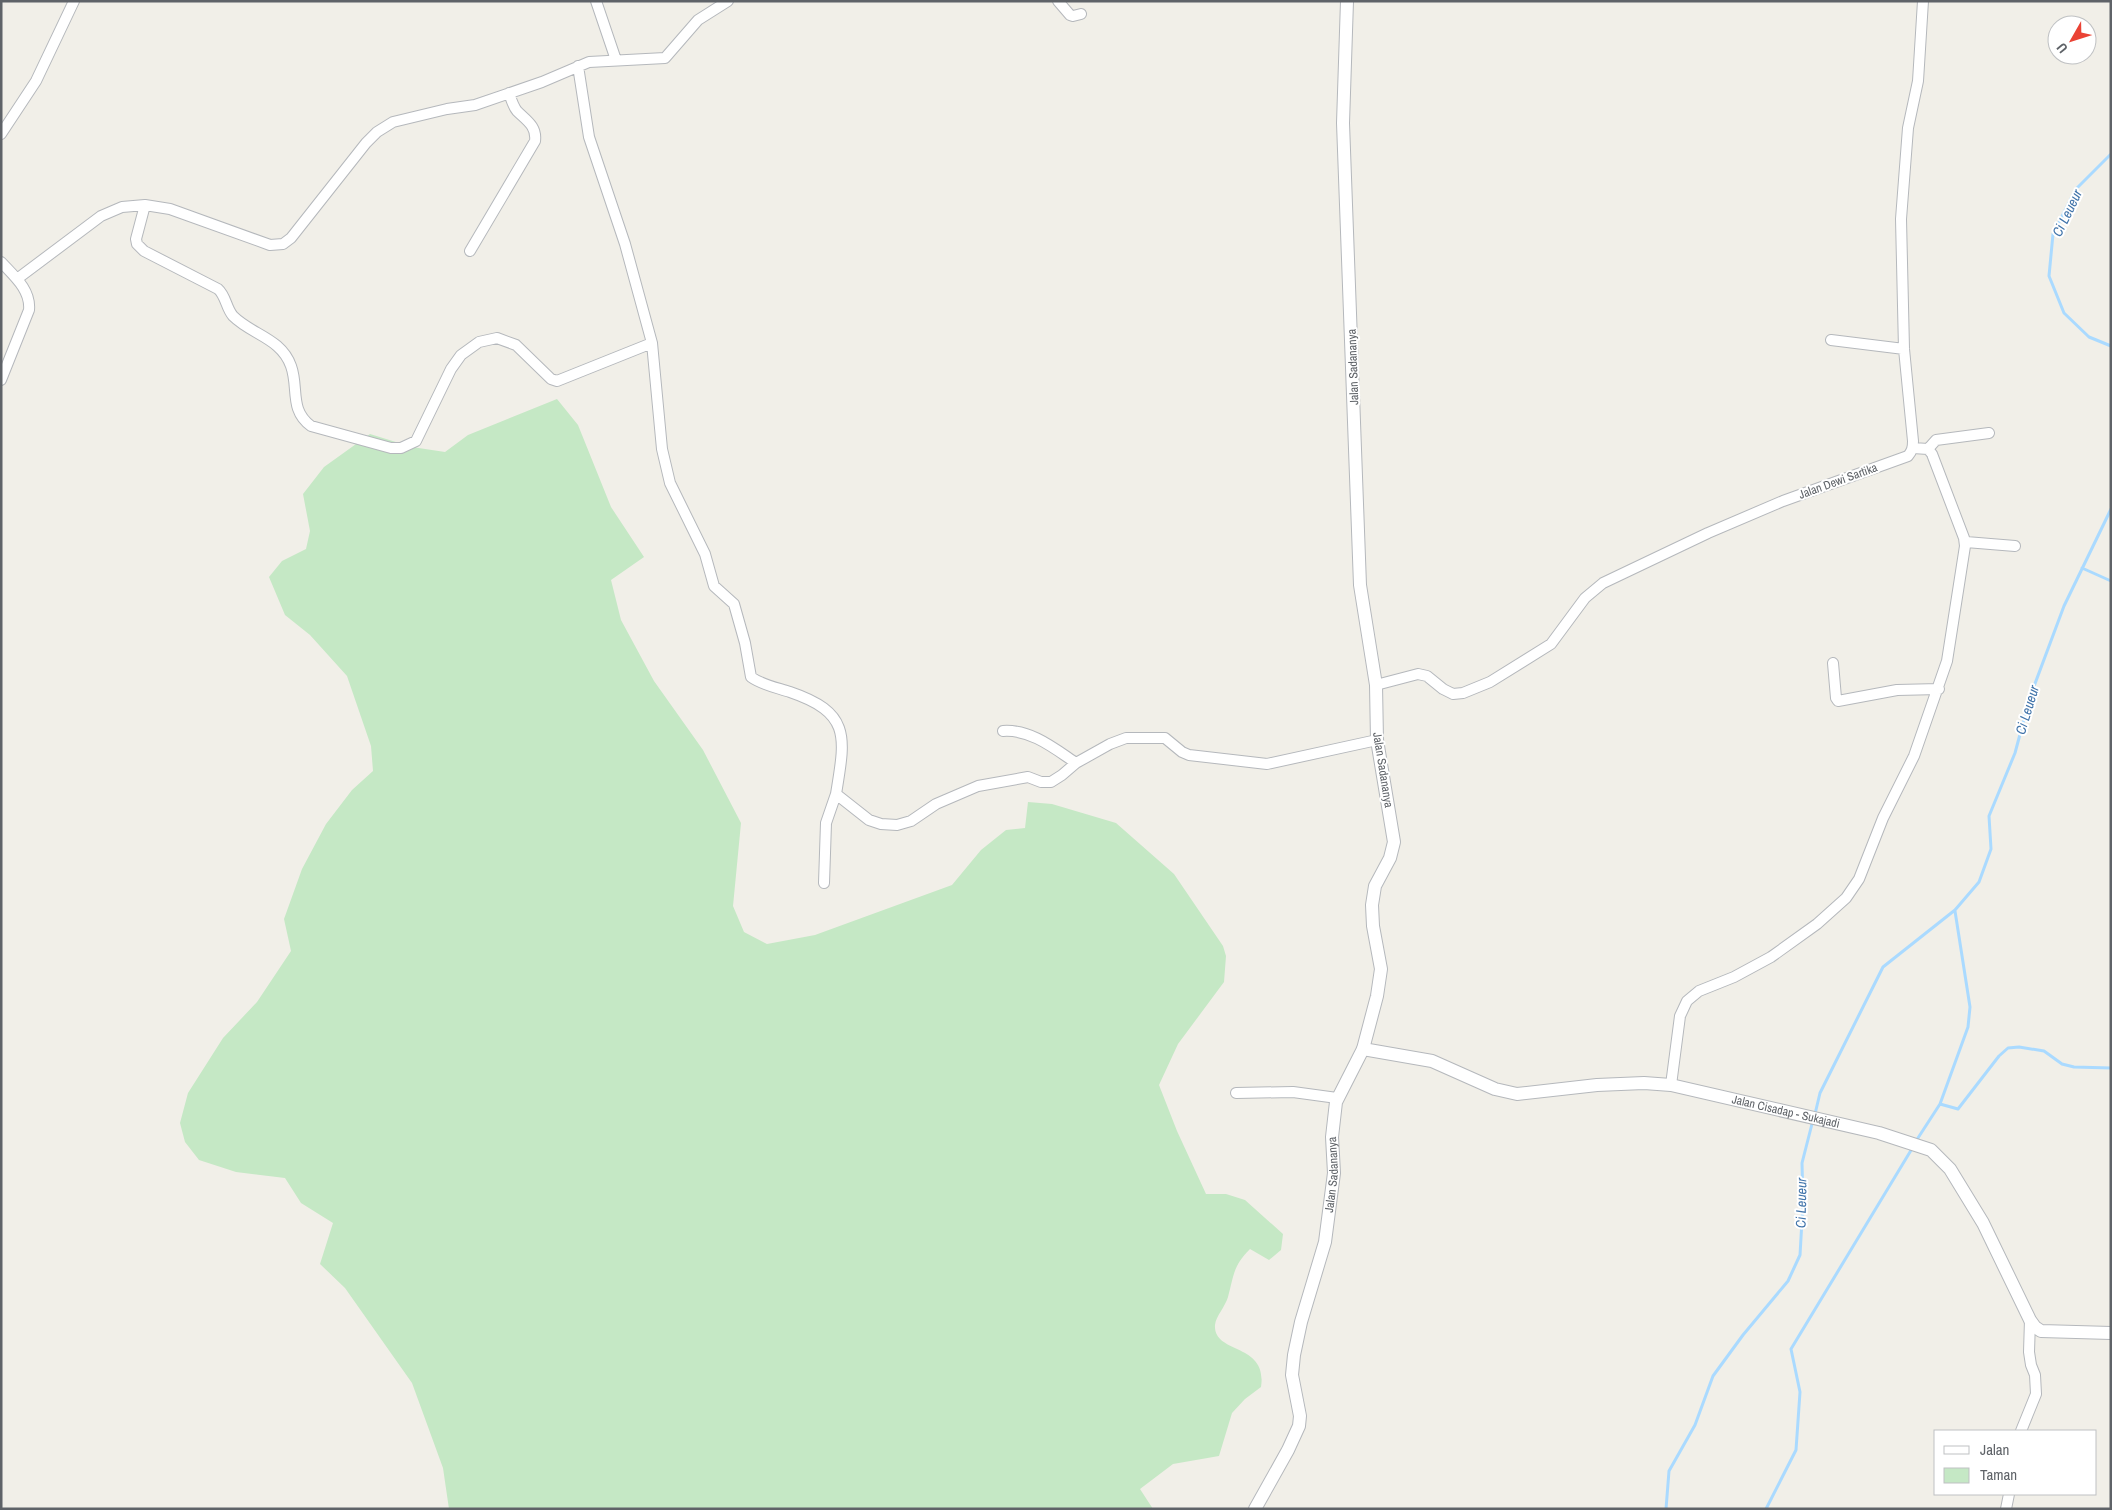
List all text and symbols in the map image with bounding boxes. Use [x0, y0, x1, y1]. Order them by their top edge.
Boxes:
north arrow [2047, 15, 2097, 65]
text: U [2052, 39, 2072, 57]
water label: Ci Leueur [2048, 185, 2087, 240]
street label: Jalan Sadananya [1344, 328, 1362, 405]
street label: Jalan Dewi Sartika [1796, 459, 1880, 503]
water label: Ci Leueur [2011, 682, 2043, 737]
street label: Jalan Sadananya [1369, 731, 1397, 809]
street label: Jalan Cisadap - Sukajadi [1730, 1091, 1841, 1132]
street label: Jalan Sadananya [1321, 1136, 1342, 1214]
water label: Ci Leueur [1792, 1176, 1810, 1228]
legend [1934, 1430, 2097, 1495]
text: Jalan [1980, 1439, 2009, 1460]
text: Taman [1980, 1464, 2017, 1485]

